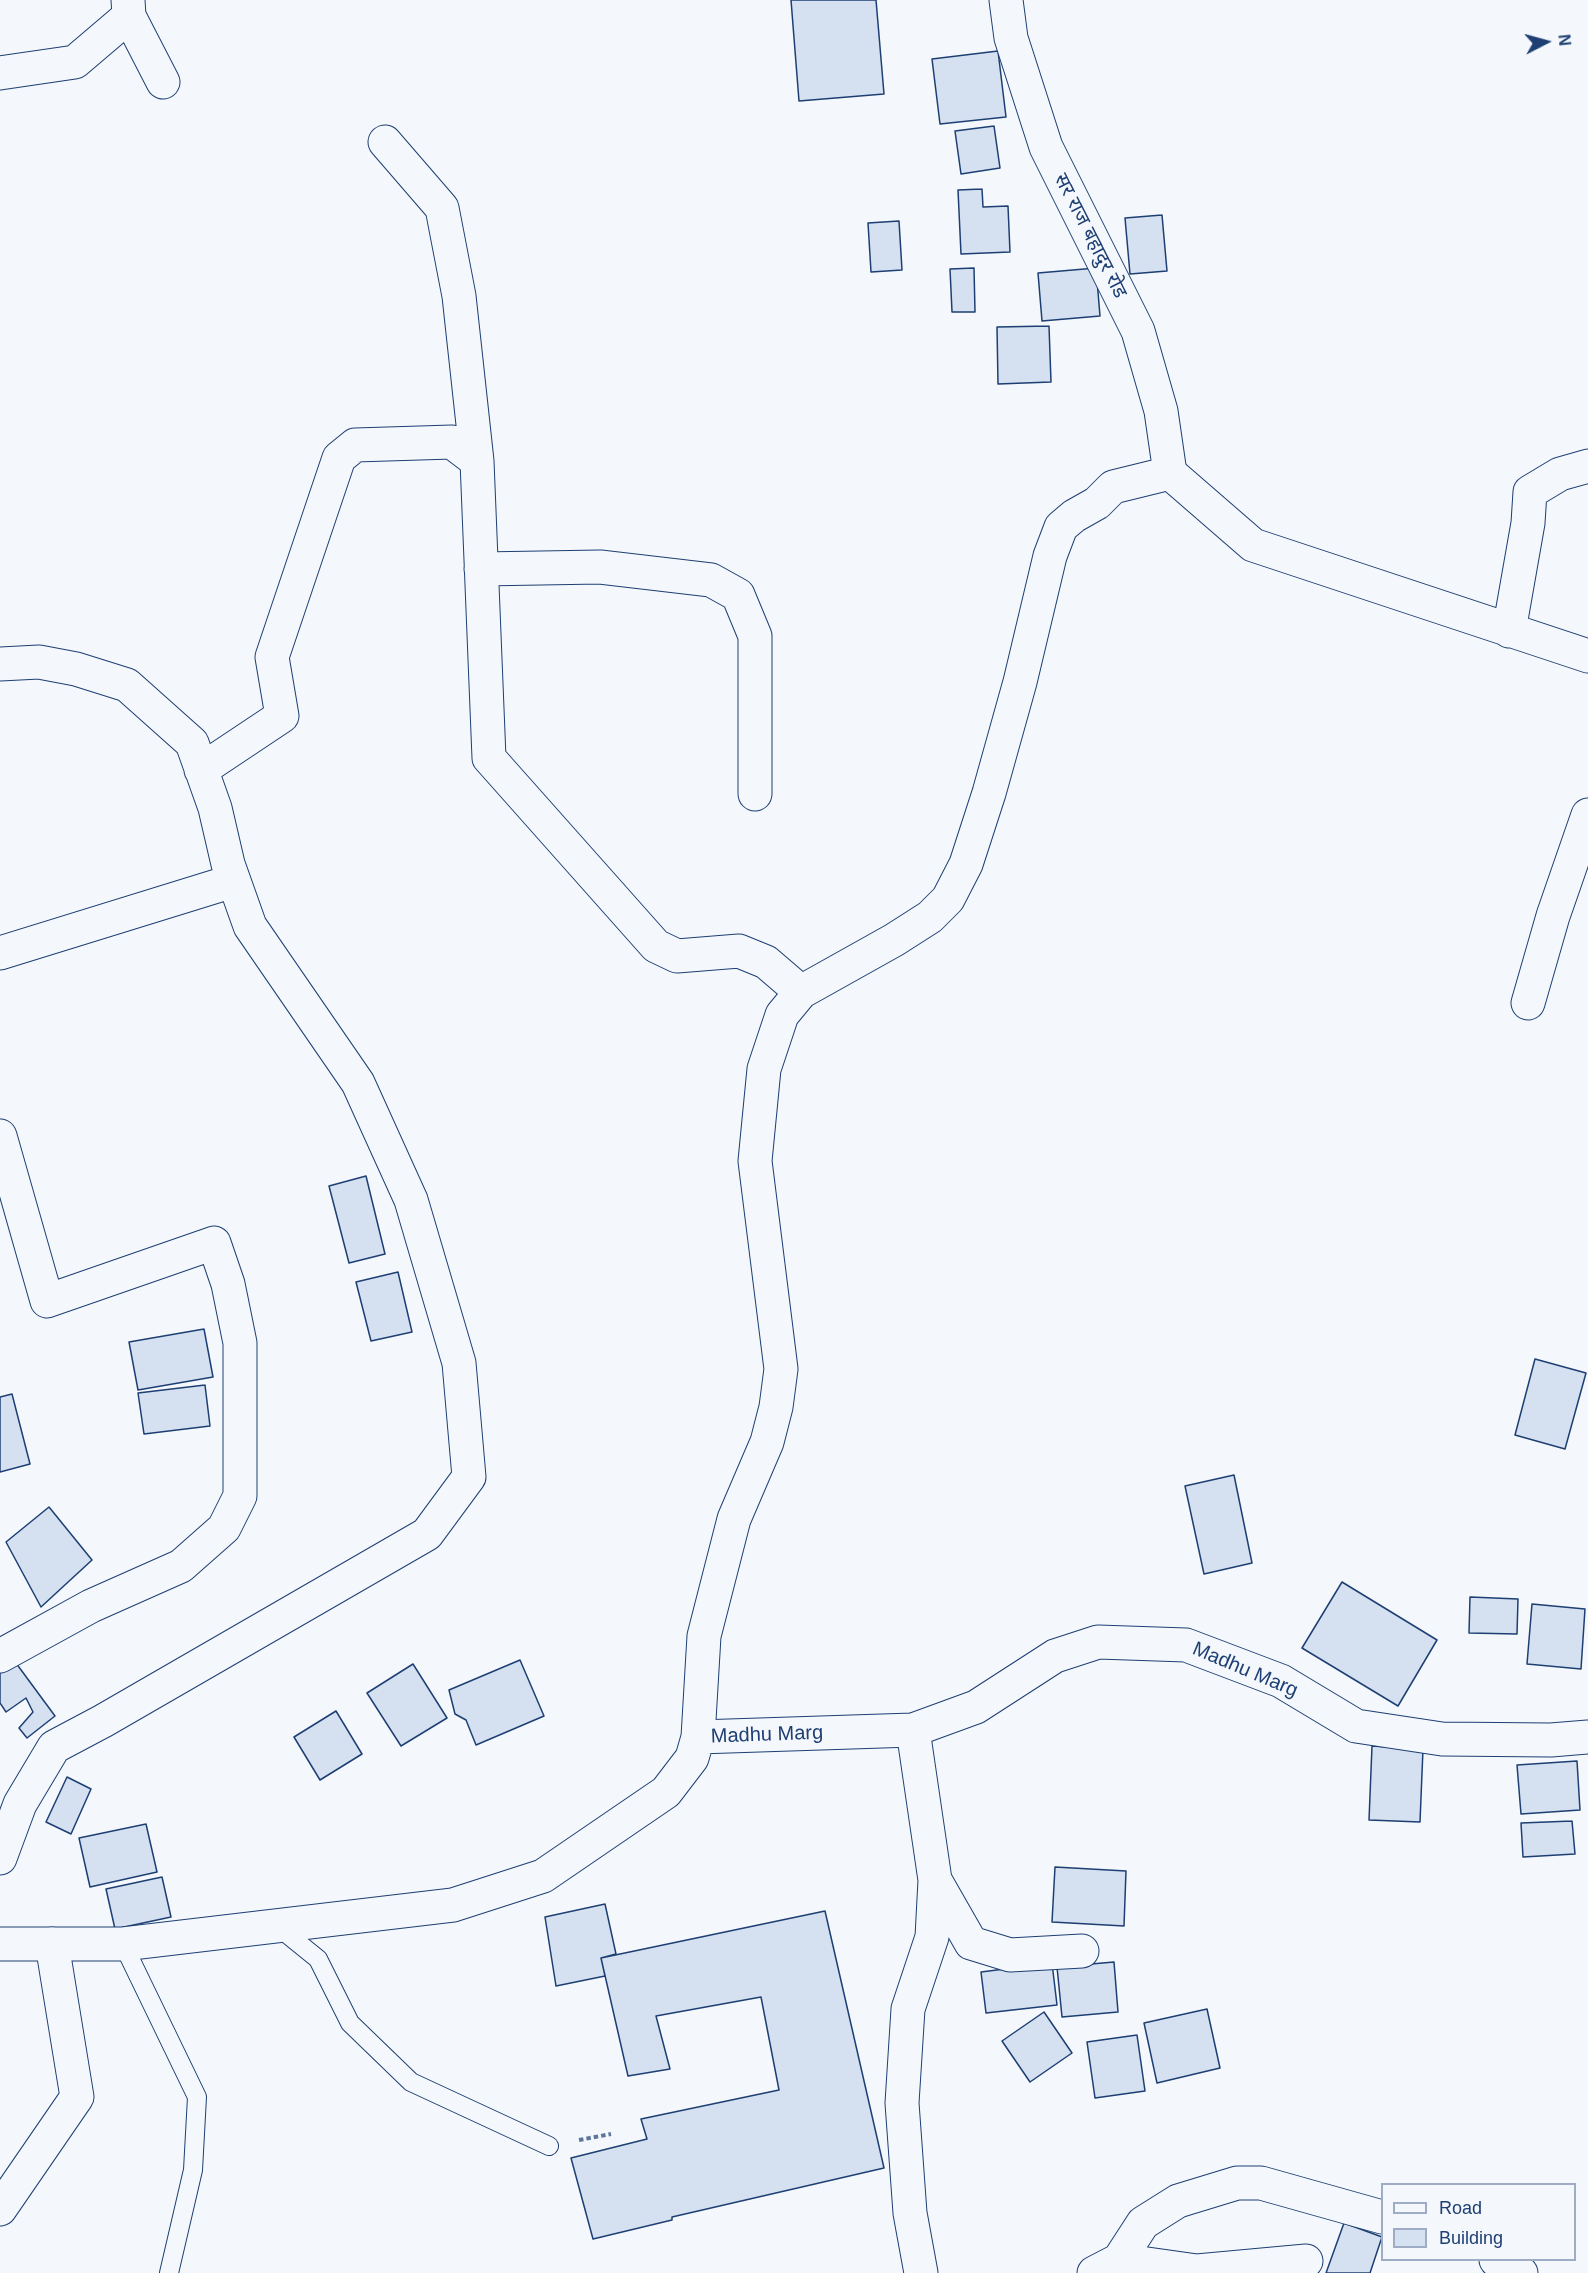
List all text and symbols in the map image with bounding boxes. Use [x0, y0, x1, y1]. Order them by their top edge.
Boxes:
north arrow [1516, 12, 1576, 72]
text: N [1555, 33, 1573, 47]
street label: सर राज बहादुर रोड [1048, 170, 1132, 302]
street label: Madhu Marg [1189, 1637, 1301, 1703]
street label: Madhu Marg [710, 1721, 824, 1749]
legend [1381, 2183, 1576, 2261]
text: Road [1439, 2198, 1482, 2218]
text: Building [1439, 2228, 1503, 2248]

